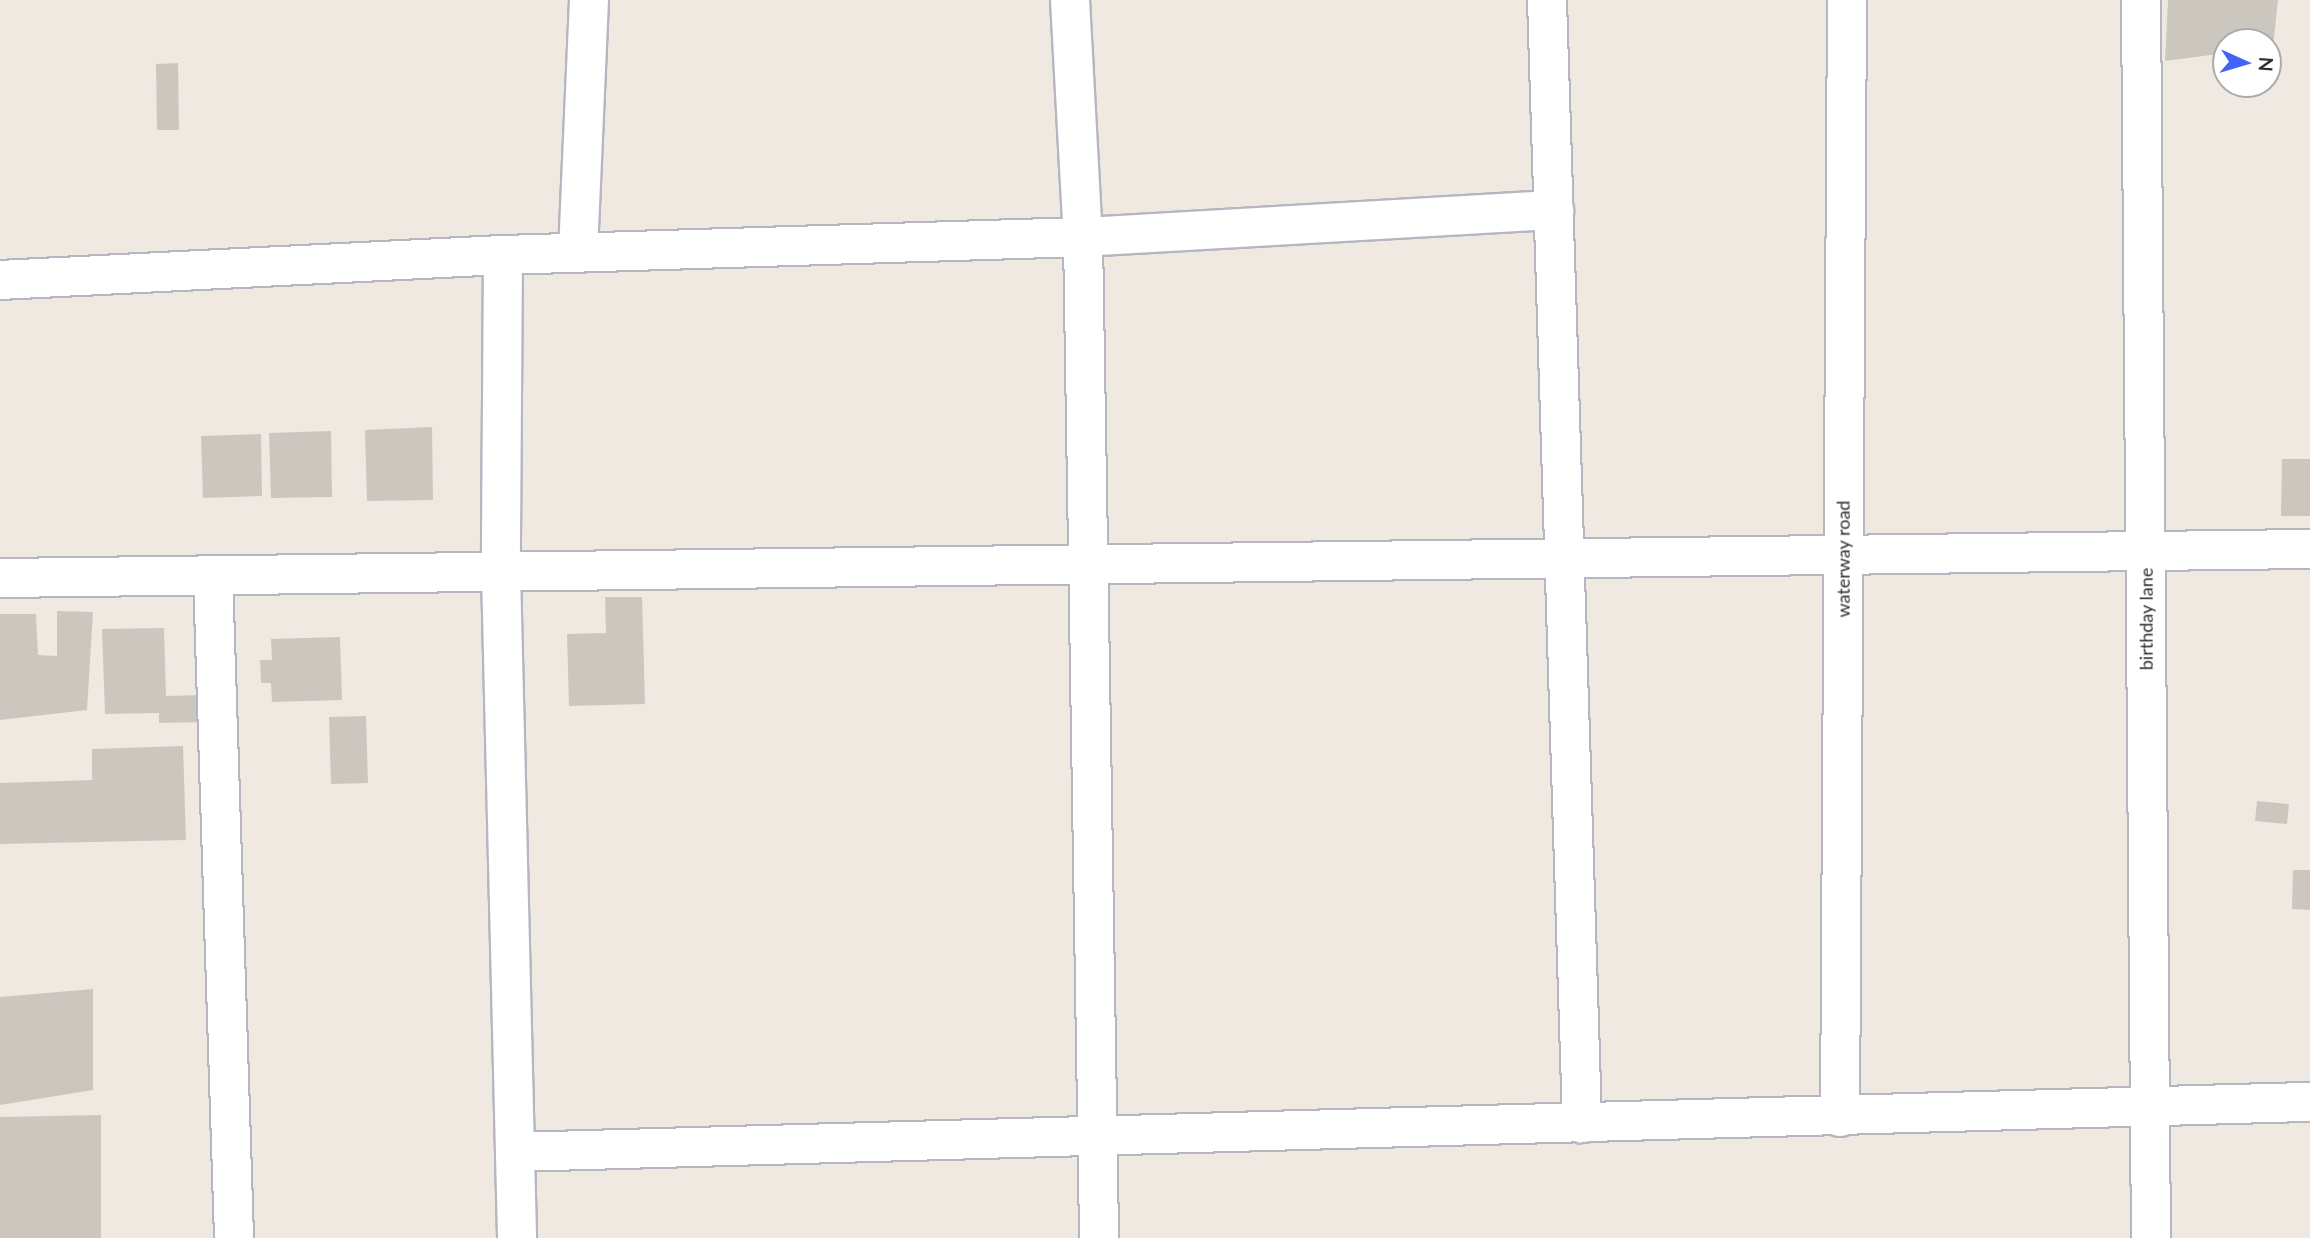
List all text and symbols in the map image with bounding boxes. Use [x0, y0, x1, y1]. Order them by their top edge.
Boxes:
north arrow [2212, 28, 2282, 98]
text: N [2254, 56, 2278, 72]
street label: waterway road [1832, 500, 1854, 618]
street label: birthday lane [2135, 568, 2157, 670]

